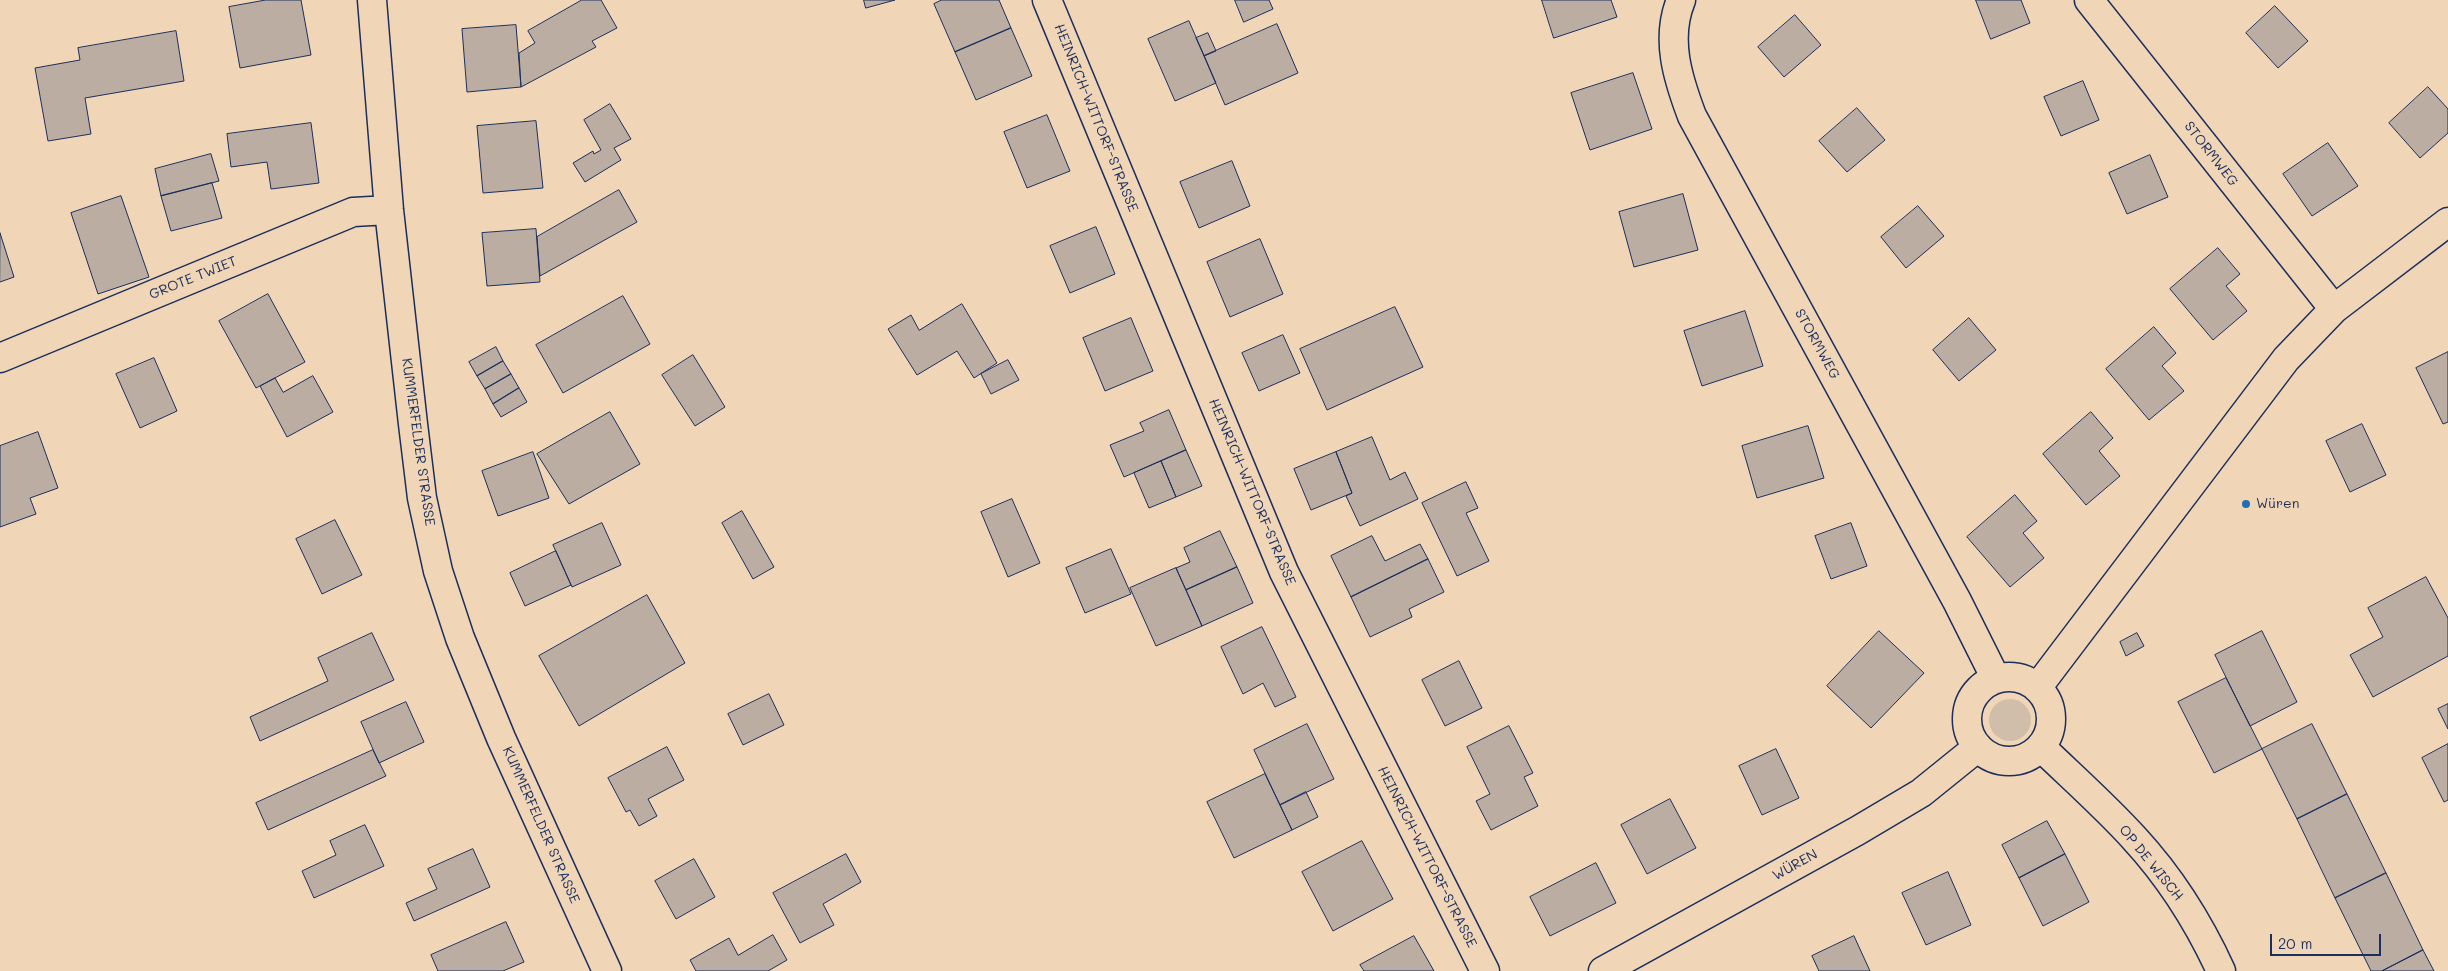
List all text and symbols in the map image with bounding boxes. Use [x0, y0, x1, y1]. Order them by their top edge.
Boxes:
street label: HEINRICH-WITTORF-STRASSE [1050, 21, 1142, 215]
street label: STORMWEG [2180, 118, 2242, 190]
street label: GROTE TWIET [147, 253, 239, 303]
street label: STORMWEG [1791, 306, 1843, 382]
street label: KUMMERFELDER STRASSE [398, 357, 438, 527]
street label: HEINRICH-WITTORF-STRASSE [1205, 396, 1299, 588]
place label: Würen [2256, 496, 2299, 512]
marker: Würen [2240, 498, 2252, 510]
street label: KUMMERFELDER STRASSE [499, 744, 583, 906]
street label: HEINRICH-WITTORF-STRASSE [1374, 763, 1480, 951]
street label: OP DE WISCH [2115, 822, 2187, 904]
street label: WÜREN [1770, 846, 1820, 884]
scale bar [2273, 924, 2384, 956]
text: 20 m [2278, 933, 2312, 953]

